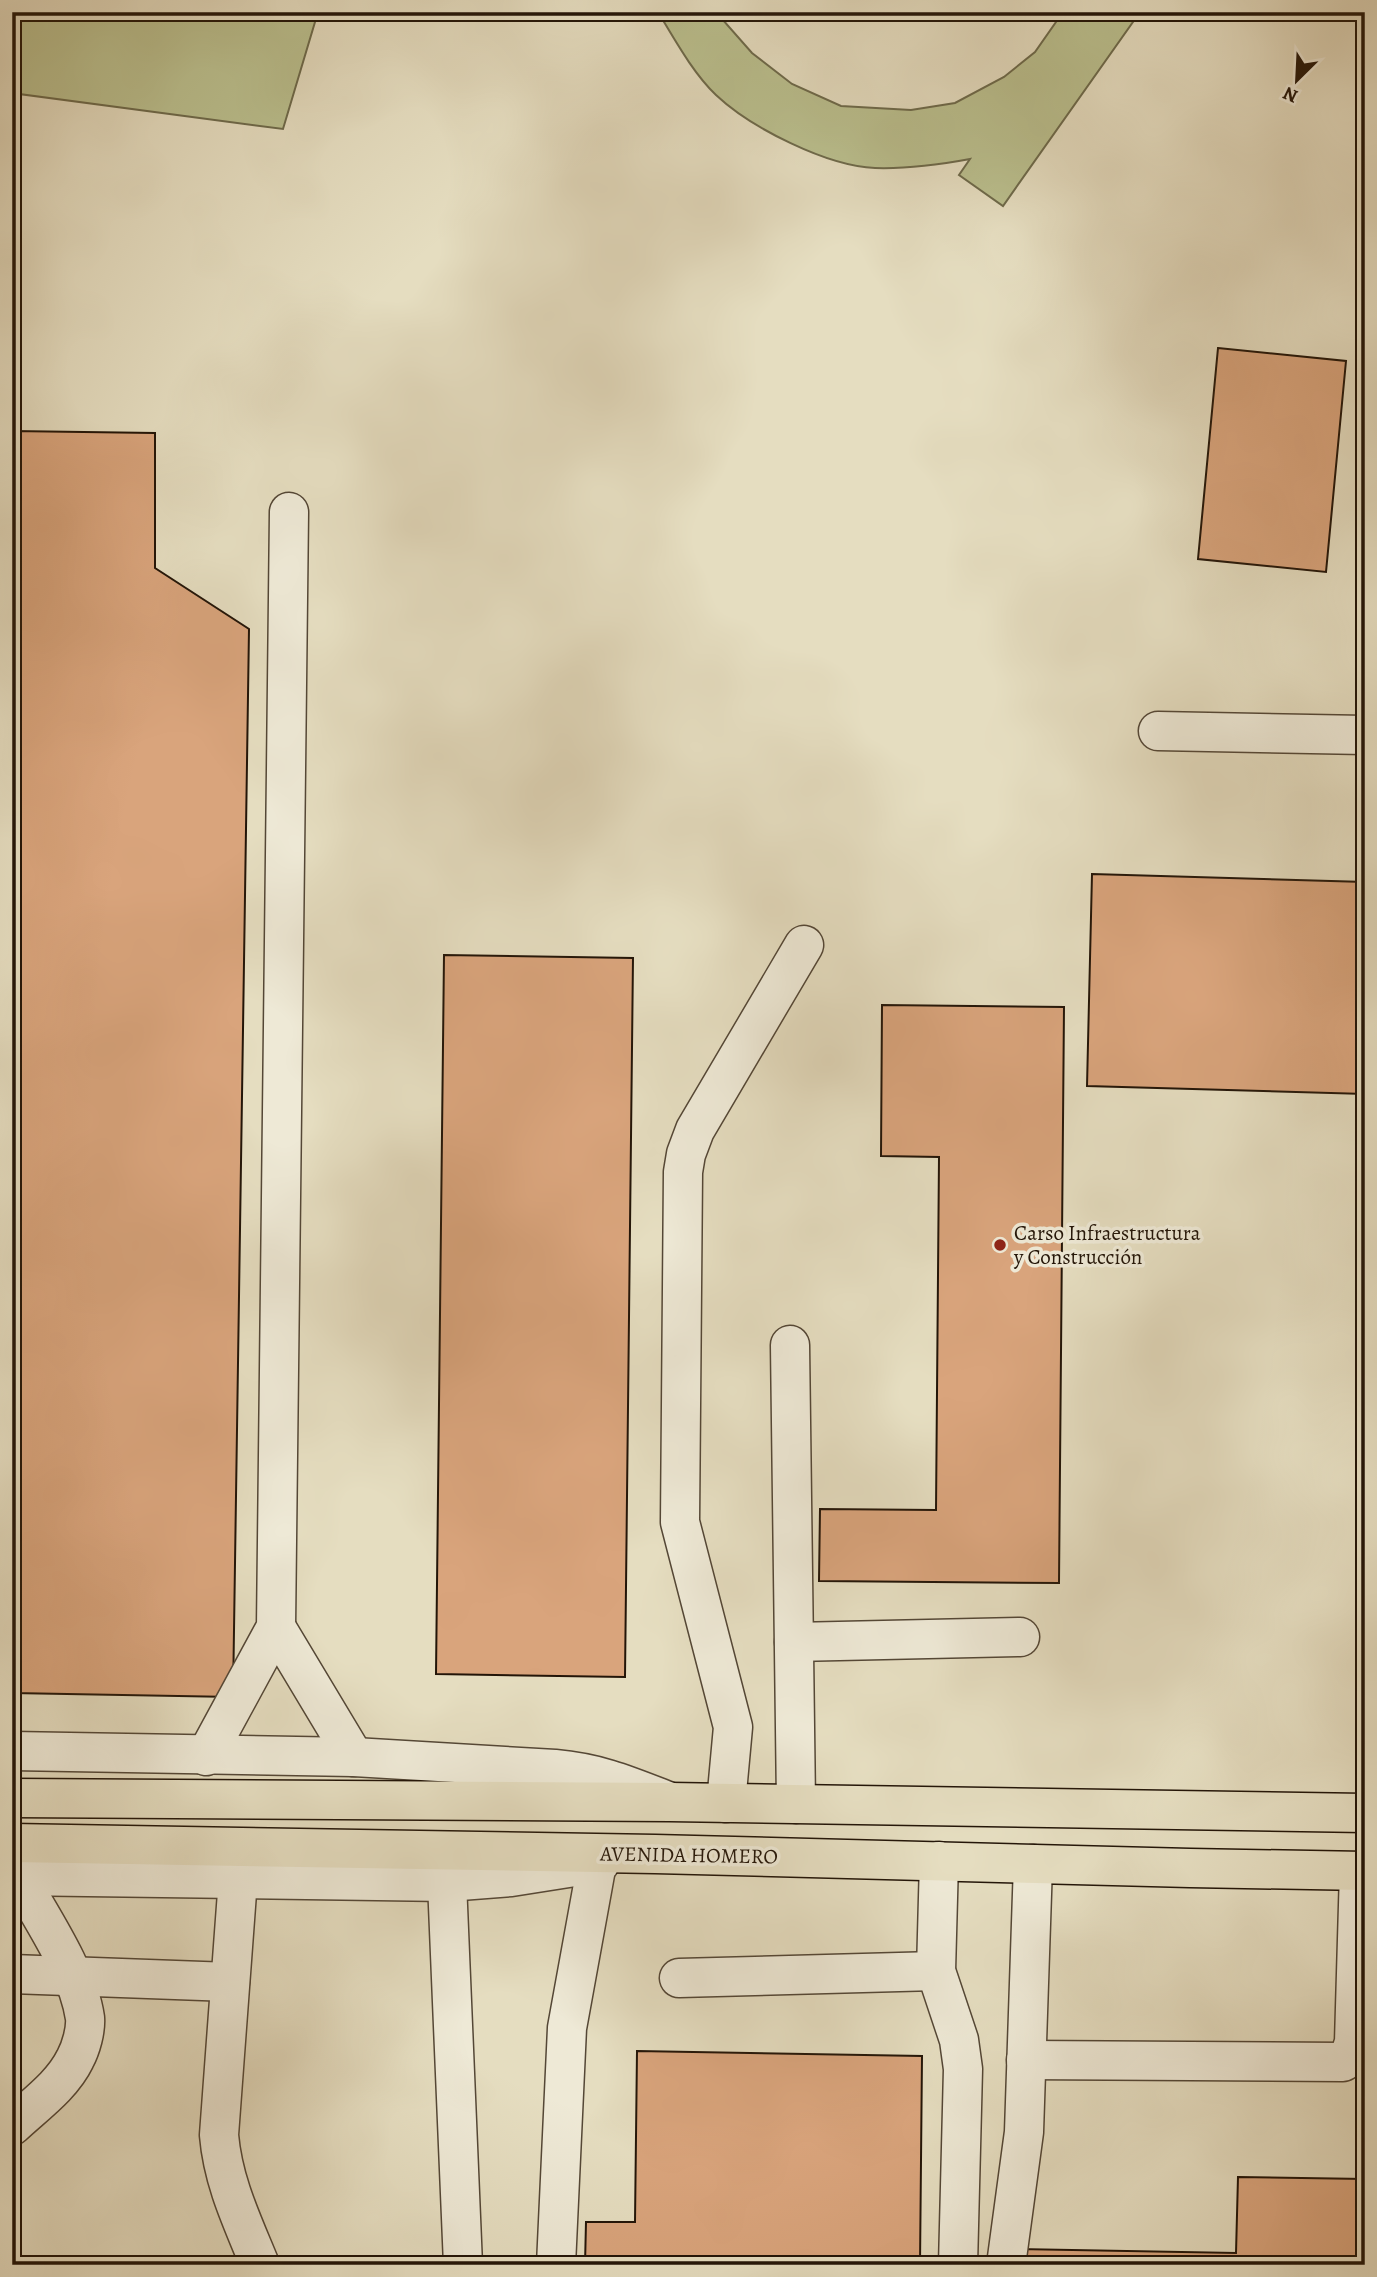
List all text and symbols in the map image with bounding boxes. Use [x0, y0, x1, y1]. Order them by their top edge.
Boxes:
north arrow [1262, 46, 1332, 116]
text: N [1279, 80, 1302, 109]
place label: Carso Infraestructura y Construcción [1013, 1219, 1201, 1271]
marker: Carso Infraestructura y Construcción [992, 1237, 1008, 1253]
street label: AVENIDA HOMERO [599, 1839, 778, 1871]

